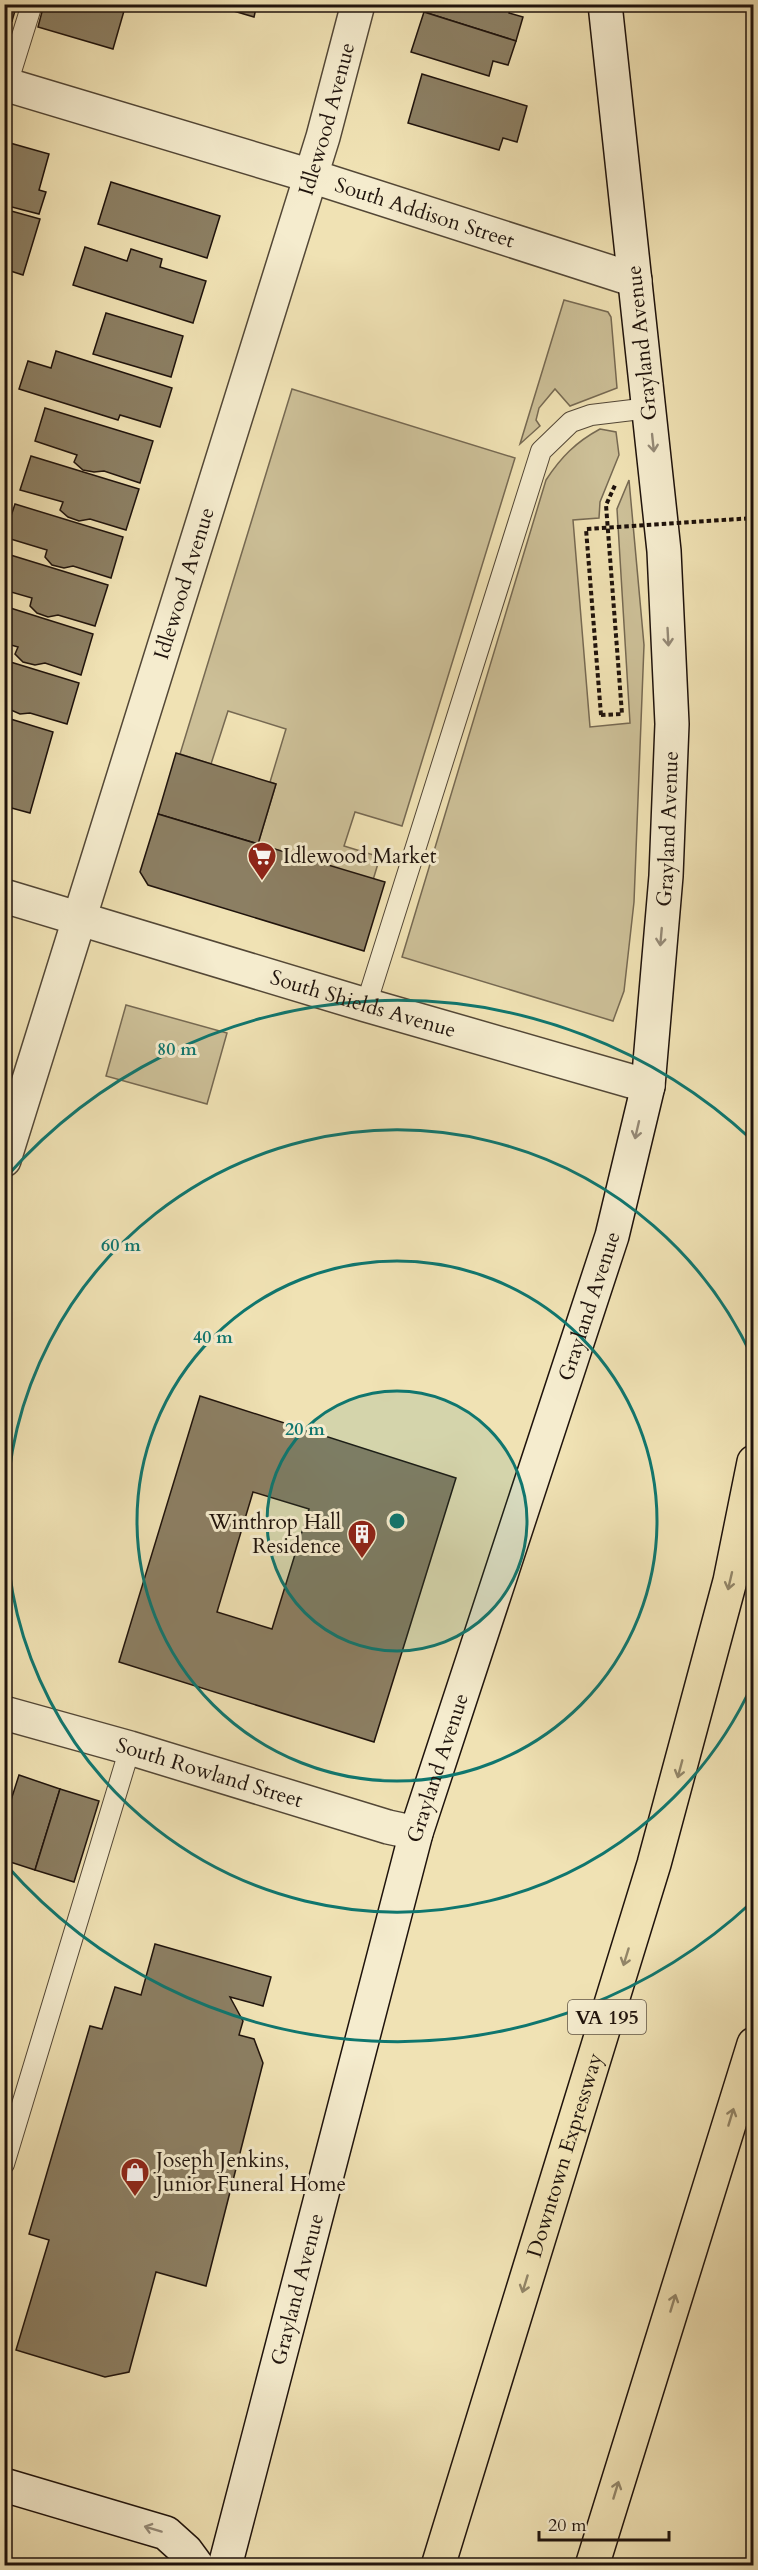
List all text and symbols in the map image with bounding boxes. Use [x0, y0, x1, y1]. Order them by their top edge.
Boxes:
street label: Idlewood Avenue [291, 39, 362, 199]
street label: South Addison Street [331, 170, 519, 255]
street label: Grayland Avenue [619, 264, 665, 422]
one-way arrow [647, 432, 658, 452]
street label: Idlewood Avenue [146, 504, 221, 663]
one-way arrow [663, 627, 674, 647]
street label: Grayland Avenue [649, 750, 685, 908]
supermarket icon: Idlewood Market [246, 840, 278, 882]
place label: Idlewood Market [283, 842, 437, 871]
one-way arrow [655, 926, 666, 946]
street label: South Shields Avenue [267, 963, 459, 1045]
text: 80 m [157, 1037, 197, 1062]
one-way arrow [631, 1120, 643, 1139]
street label: Grayland Avenue [551, 1228, 627, 1385]
text: 60 m [101, 1233, 141, 1258]
text: 40 m [193, 1325, 233, 1350]
text: 20 m [285, 1417, 325, 1442]
place label: Winthrop Hall Residence [208, 1508, 341, 1561]
centre of rings [387, 1511, 407, 1531]
building icon: Winthrop Hall Residence [346, 1518, 378, 1560]
one-way arrow [724, 1571, 735, 1590]
street label: Grayland Avenue [400, 1689, 475, 1846]
street label: South Rowland Street [113, 1730, 307, 1815]
one-way arrow [673, 1760, 685, 1779]
one-way arrow [620, 1947, 631, 1966]
road number: VA 195 [568, 2000, 646, 2034]
street label: Downtown Expressway [519, 2049, 610, 2261]
one-way arrow [726, 2108, 737, 2127]
place label: Joseph Jenkins, Junior Funeral Home [153, 2146, 346, 2199]
shop icon: Joseph Jenkins, Junior Funeral Home [119, 2156, 151, 2198]
street label: Grayland Avenue [263, 2210, 331, 2368]
one-way arrow [519, 2274, 530, 2293]
one-way arrow [668, 2294, 679, 2313]
one-way arrow [611, 2481, 622, 2500]
scale bar [539, 2504, 670, 2542]
text: 20 m [548, 2513, 587, 2538]
one-way arrow [144, 2523, 163, 2534]

